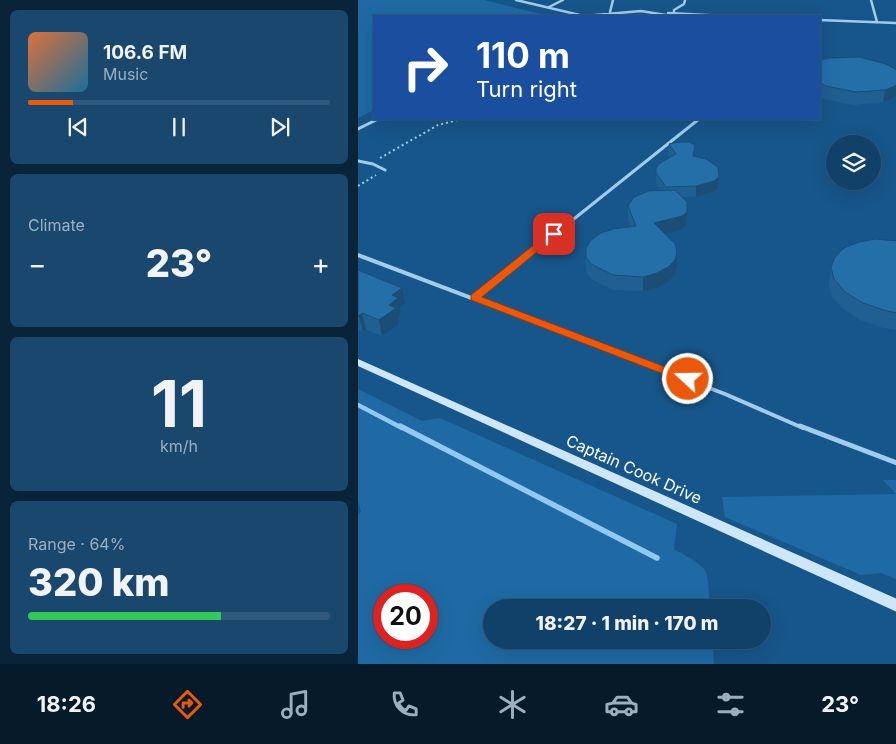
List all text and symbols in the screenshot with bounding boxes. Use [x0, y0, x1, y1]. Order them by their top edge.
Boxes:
text: 110 m [476, 34, 570, 76]
icon: right [393, 35, 458, 100]
text: 106.6 FM [103, 41, 187, 64]
text: Music [103, 64, 148, 84]
text: Turn right [476, 76, 577, 102]
icon: previous [64, 113, 92, 141]
icon: pause [165, 113, 193, 141]
icon: next [266, 113, 294, 141]
map controls [826, 135, 881, 190]
button: layers [826, 135, 881, 190]
pin [533, 213, 575, 255]
text: Climate [28, 215, 85, 235]
icon: arrive [540, 220, 568, 248]
text: 23° [146, 240, 212, 286]
text: − [28, 247, 47, 281]
text: + [311, 247, 330, 281]
position arrow [661, 352, 713, 404]
text: 11 [151, 364, 207, 443]
street label: Captain Cook Drive [563, 430, 705, 508]
text: km/h [160, 436, 198, 456]
text: Range · 64% [28, 534, 125, 554]
text: 320 km [28, 559, 170, 605]
speed limit sign: 20 [373, 584, 438, 649]
text: 18:27 · 1 min · 170 m [536, 612, 718, 635]
icon: directions [170, 687, 205, 722]
icon: music [278, 687, 313, 722]
icon: phone [387, 687, 422, 722]
icon: climate [495, 687, 530, 722]
icon: car [604, 687, 639, 722]
icon: filters [713, 687, 748, 722]
text: 18:26 [37, 691, 96, 717]
text: 23° [821, 691, 859, 717]

